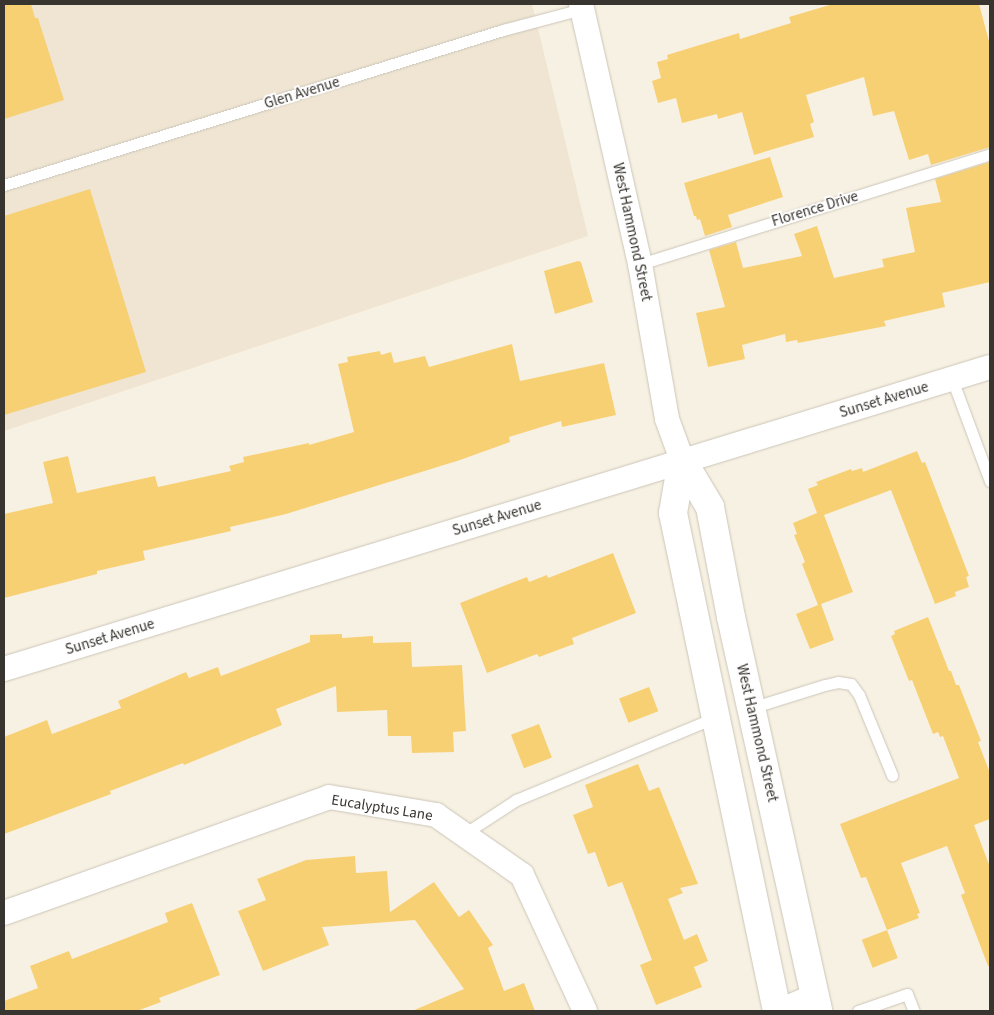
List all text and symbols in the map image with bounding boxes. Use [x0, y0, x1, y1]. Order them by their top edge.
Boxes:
street label: Glen Avenue [262, 73, 342, 113]
street label: West Hammond Street [609, 161, 655, 303]
street label: Florence Drive [770, 187, 860, 231]
street label: Sunset Avenue [837, 378, 931, 422]
street label: Sunset Avenue [450, 496, 544, 540]
street label: Sunset Avenue [63, 615, 157, 659]
street label: West Hammond Street [732, 662, 782, 804]
street label: Eucalyptus Lane [330, 791, 434, 825]

